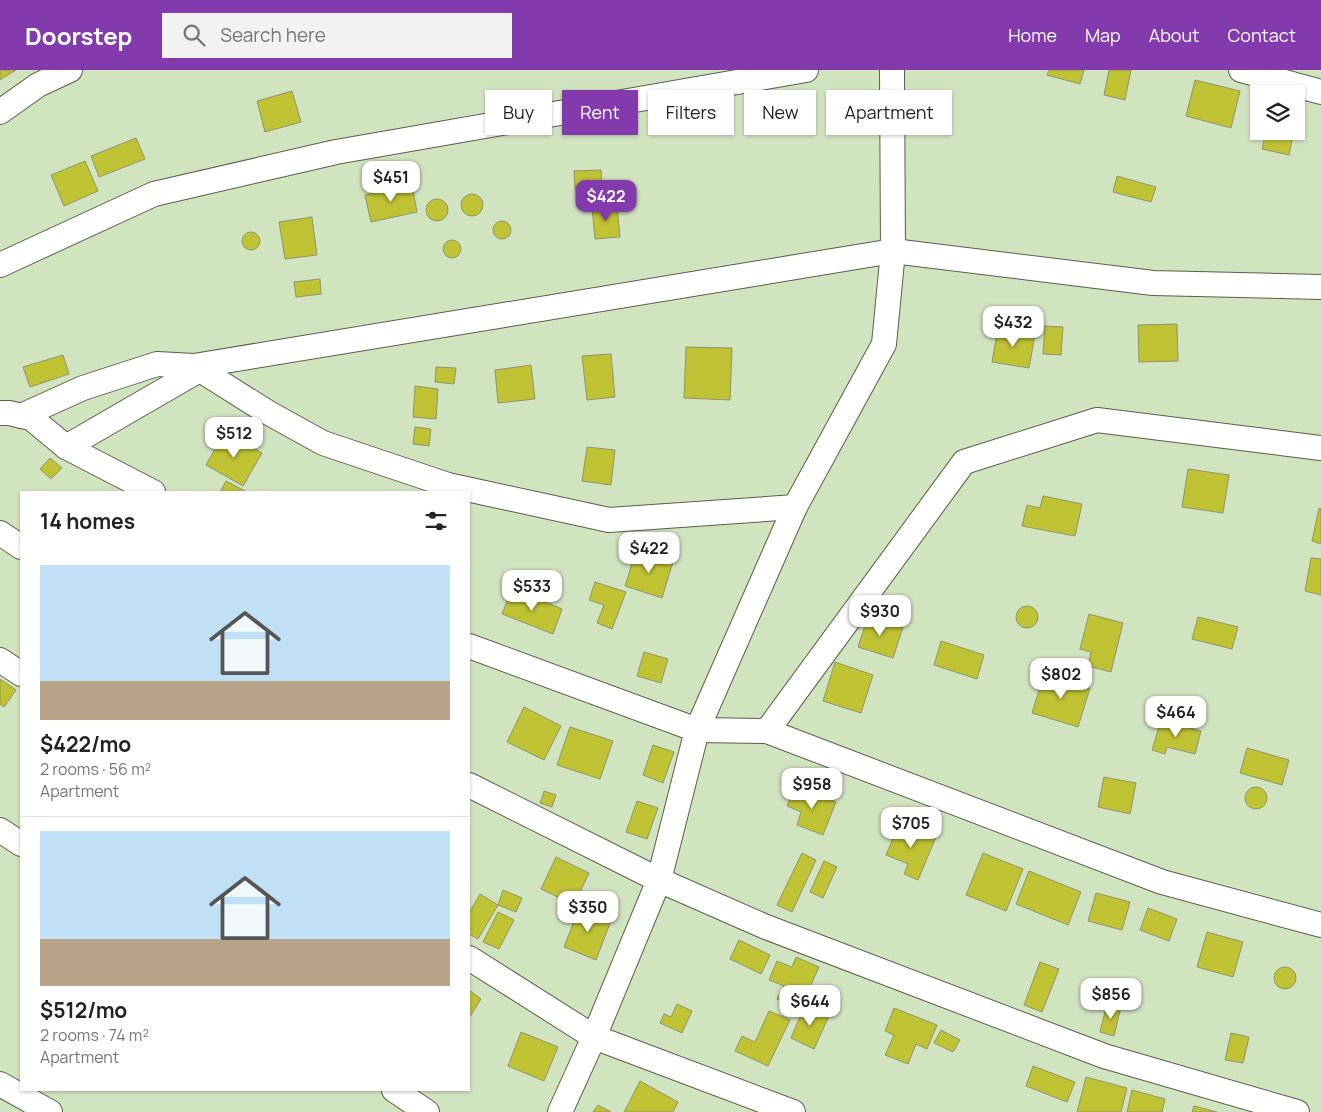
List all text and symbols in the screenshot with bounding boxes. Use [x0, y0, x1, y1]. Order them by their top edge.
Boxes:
search box [162, 13, 512, 58]
text: Doorstep [25, 19, 132, 52]
icon: search [180, 21, 208, 49]
text: Search here [220, 22, 326, 48]
text: Home [1008, 23, 1057, 47]
text: Map [1085, 23, 1121, 47]
text: About [1149, 23, 1199, 47]
text: Contact [1227, 23, 1296, 47]
map controls [1250, 85, 1305, 140]
button: layers [1250, 85, 1305, 140]
chip: Buy [485, 90, 552, 135]
chip: Rent [562, 90, 638, 135]
chip: Filters [648, 90, 734, 135]
chip: New [744, 90, 816, 135]
chip: Apartment [826, 90, 952, 135]
pin: $451 [361, 160, 421, 203]
text: $451 [373, 166, 409, 188]
pin: $422 [576, 180, 636, 222]
text: $422 [587, 185, 625, 207]
pin: $432 [983, 306, 1043, 348]
text: $432 [994, 311, 1032, 333]
pin: $512 [204, 416, 264, 459]
text: $512 [216, 422, 252, 444]
text: 14 homes [40, 507, 135, 535]
icon: filters [422, 507, 450, 535]
pin: $422 [619, 532, 679, 574]
text: $422 [630, 537, 668, 559]
pin: $533 [502, 570, 562, 612]
text: $533 [513, 575, 551, 597]
pin: $930 [850, 594, 910, 637]
icon: home [200, 598, 290, 688]
text: $930 [860, 600, 900, 622]
pin: $802 [1031, 658, 1091, 700]
text: $802 [1041, 663, 1081, 685]
pin: $464 [1146, 696, 1206, 738]
text: $464 [1156, 701, 1196, 723]
text: $422/mo [40, 730, 131, 758]
text: 2 rooms · 56 m² [40, 758, 151, 780]
pin: $958 [782, 768, 842, 810]
text: $958 [792, 773, 832, 795]
text: Apartment [40, 780, 119, 802]
pin: $705 [881, 806, 941, 849]
text: $705 [892, 812, 930, 834]
icon: home [200, 863, 290, 953]
pin: $350 [558, 890, 618, 933]
text: $350 [568, 896, 608, 918]
pin: $856 [1081, 978, 1141, 1020]
text: $856 [1091, 983, 1131, 1005]
pin: $644 [780, 984, 840, 1027]
text: $644 [790, 990, 830, 1012]
text: $512/mo [40, 996, 127, 1024]
text: 2 rooms · 74 m² [40, 1024, 149, 1046]
text: Apartment [40, 1046, 119, 1068]

